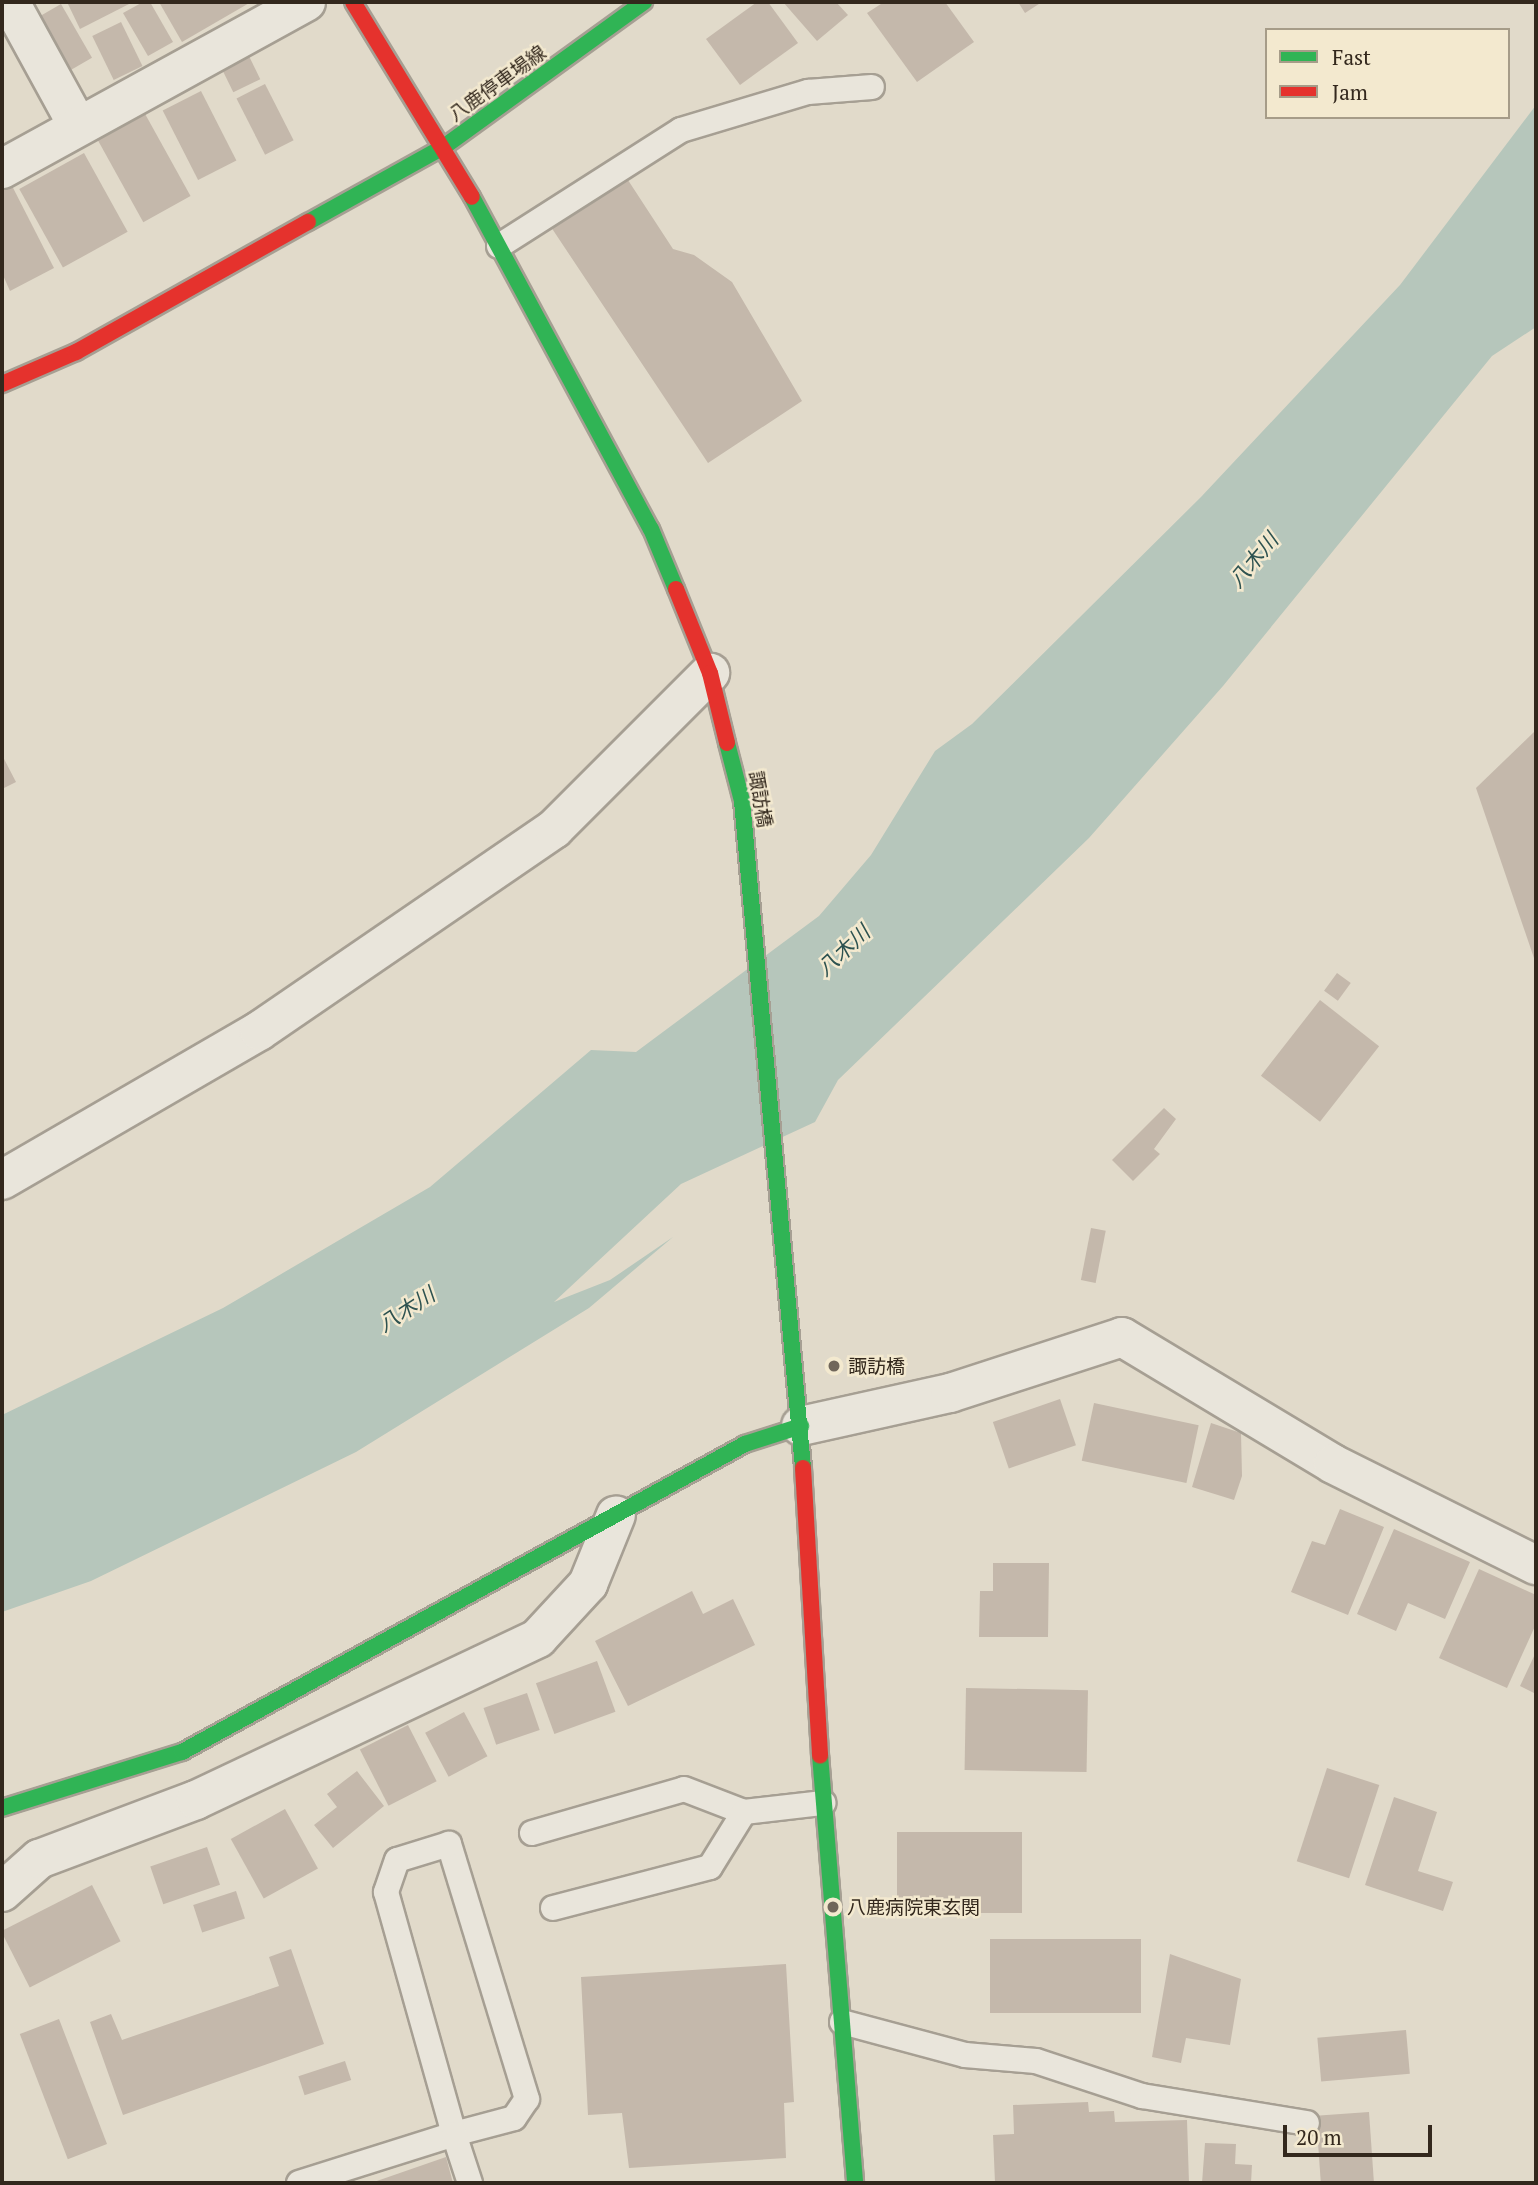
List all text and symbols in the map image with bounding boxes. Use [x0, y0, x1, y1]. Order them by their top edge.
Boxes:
legend [1265, 28, 1510, 119]
street label: 八鹿停車場線 [444, 40, 550, 126]
text: Fast [1332, 43, 1371, 71]
text: Jam [1332, 78, 1368, 106]
water label: 八木川 [1223, 528, 1283, 592]
street label: 諏訪橋 [745, 769, 777, 829]
water label: 八木川 [811, 919, 875, 981]
water label: 八木川 [373, 1281, 439, 1337]
place label: 諏訪橋 [848, 1355, 905, 1377]
marker: 諏訪橋 [826, 1358, 842, 1374]
place label: 八鹿病院東玄関 [847, 1896, 980, 1918]
marker: 八鹿病院東玄関 [825, 1899, 841, 1915]
scale bar [1286, 2112, 1435, 2156]
text: 20 m [1296, 2123, 1342, 2151]

